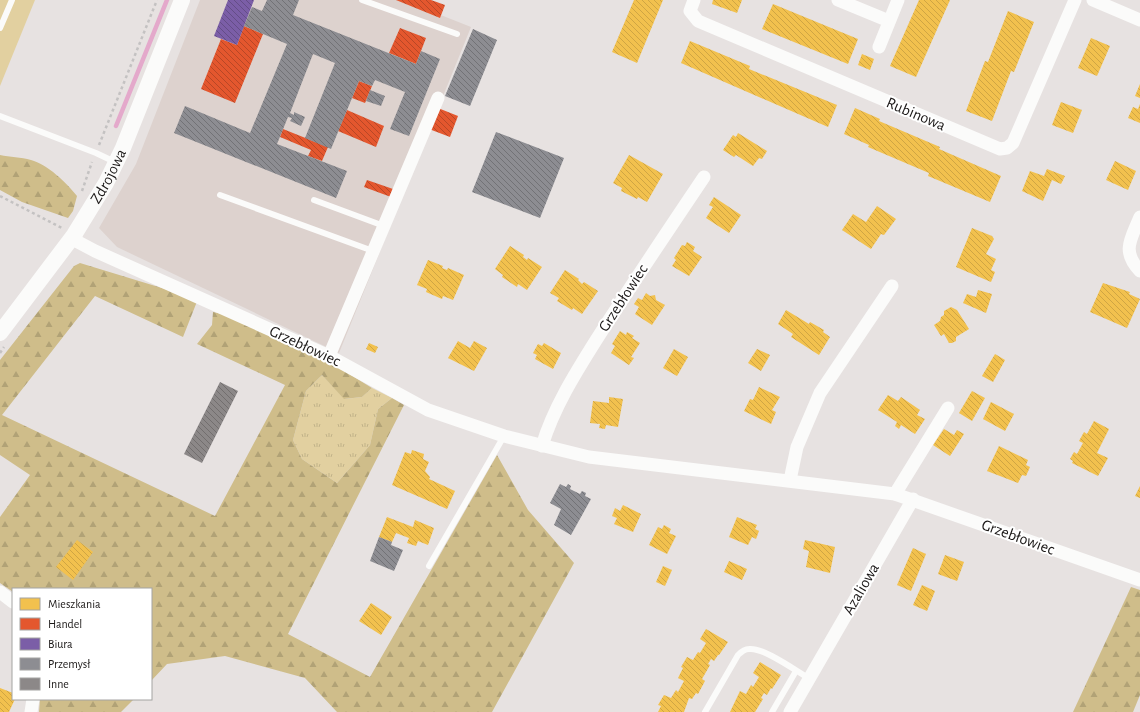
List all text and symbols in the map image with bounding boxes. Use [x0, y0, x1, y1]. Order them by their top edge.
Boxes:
street label: Rubinowa [884, 94, 948, 134]
street label: Zdrojowa [87, 146, 129, 206]
street label: Grzebłowiec [595, 262, 651, 334]
street label: Grzebłowiec [267, 323, 343, 369]
street label: Grzebłowiec [979, 516, 1057, 558]
street label: Azaliowa [840, 560, 882, 618]
legend [12, 588, 152, 700]
text: Mieszkania [48, 598, 101, 610]
text: Handel [48, 618, 82, 630]
text: Biura [48, 638, 73, 650]
text: Przemysł [48, 658, 91, 671]
text: Inne [48, 678, 69, 690]

